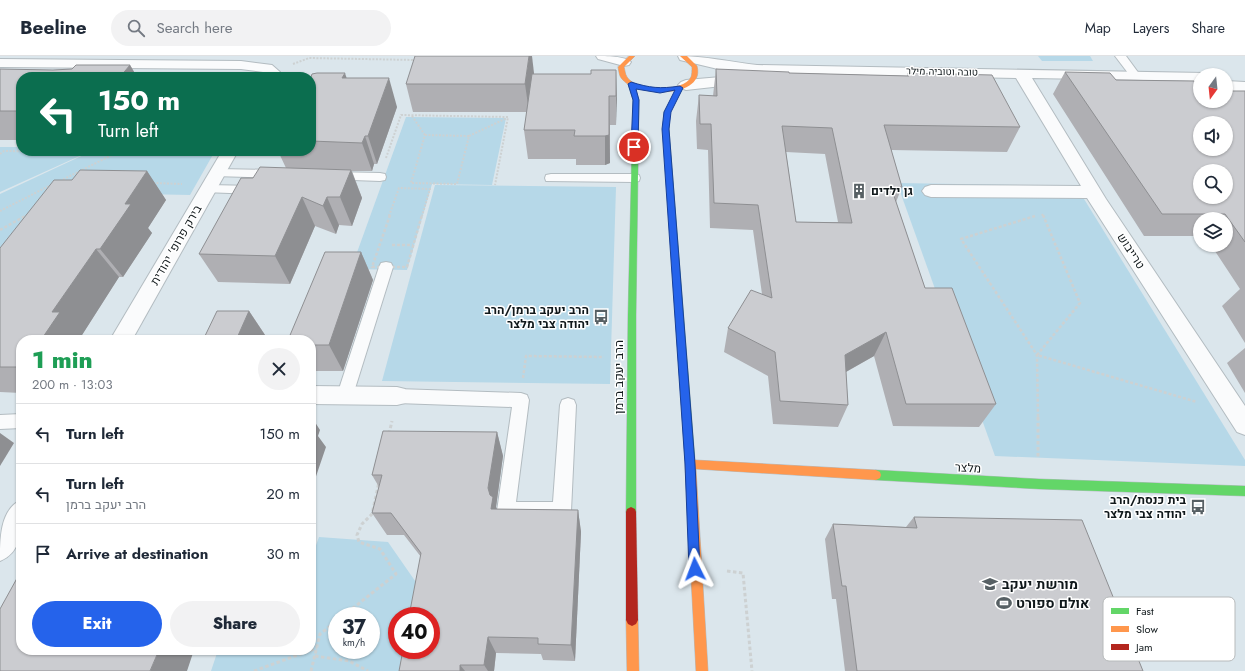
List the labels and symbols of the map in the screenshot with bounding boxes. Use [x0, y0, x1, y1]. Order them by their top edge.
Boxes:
street label: טובה וטוביה מילר [906, 63, 978, 80]
north arrow [1193, 68, 1233, 108]
pin [617, 130, 651, 164]
building icon: גן ילדים [850, 182, 868, 200]
place label: גן ילדים [871, 182, 913, 200]
street label: בירק פרופ' יהודית [146, 201, 207, 288]
street label: טרייבוש [1113, 229, 1149, 273]
place label: הרב יעקב ברמן/הרב יהודה צבי מלצר [485, 301, 589, 333]
bus stop icon: הרב יעקב ברמן/הרב יהודה צבי מלצר [592, 308, 610, 326]
street label: הרב יעקב ברמן [610, 340, 628, 414]
street label: מלצר [954, 458, 982, 478]
place label: בית כנסת/הרב יהודה צבי מלצר [1104, 491, 1186, 523]
bus stop icon: בית כנסת/הרב יהודה צבי מלצר [1189, 498, 1207, 516]
position arrow [674, 548, 716, 590]
place label: מורשת יעקב [1002, 574, 1078, 594]
school or university icon: מורשת יעקב [981, 575, 999, 593]
place label: אולם ספורט [1016, 593, 1089, 613]
sports icon: אולם ספורט [995, 594, 1013, 612]
legend [1103, 597, 1235, 661]
text: Fast [1136, 603, 1154, 619]
speed limit sign: 40 [388, 607, 440, 659]
text: Slow [1136, 621, 1158, 637]
text: Jam [1134, 639, 1153, 655]

